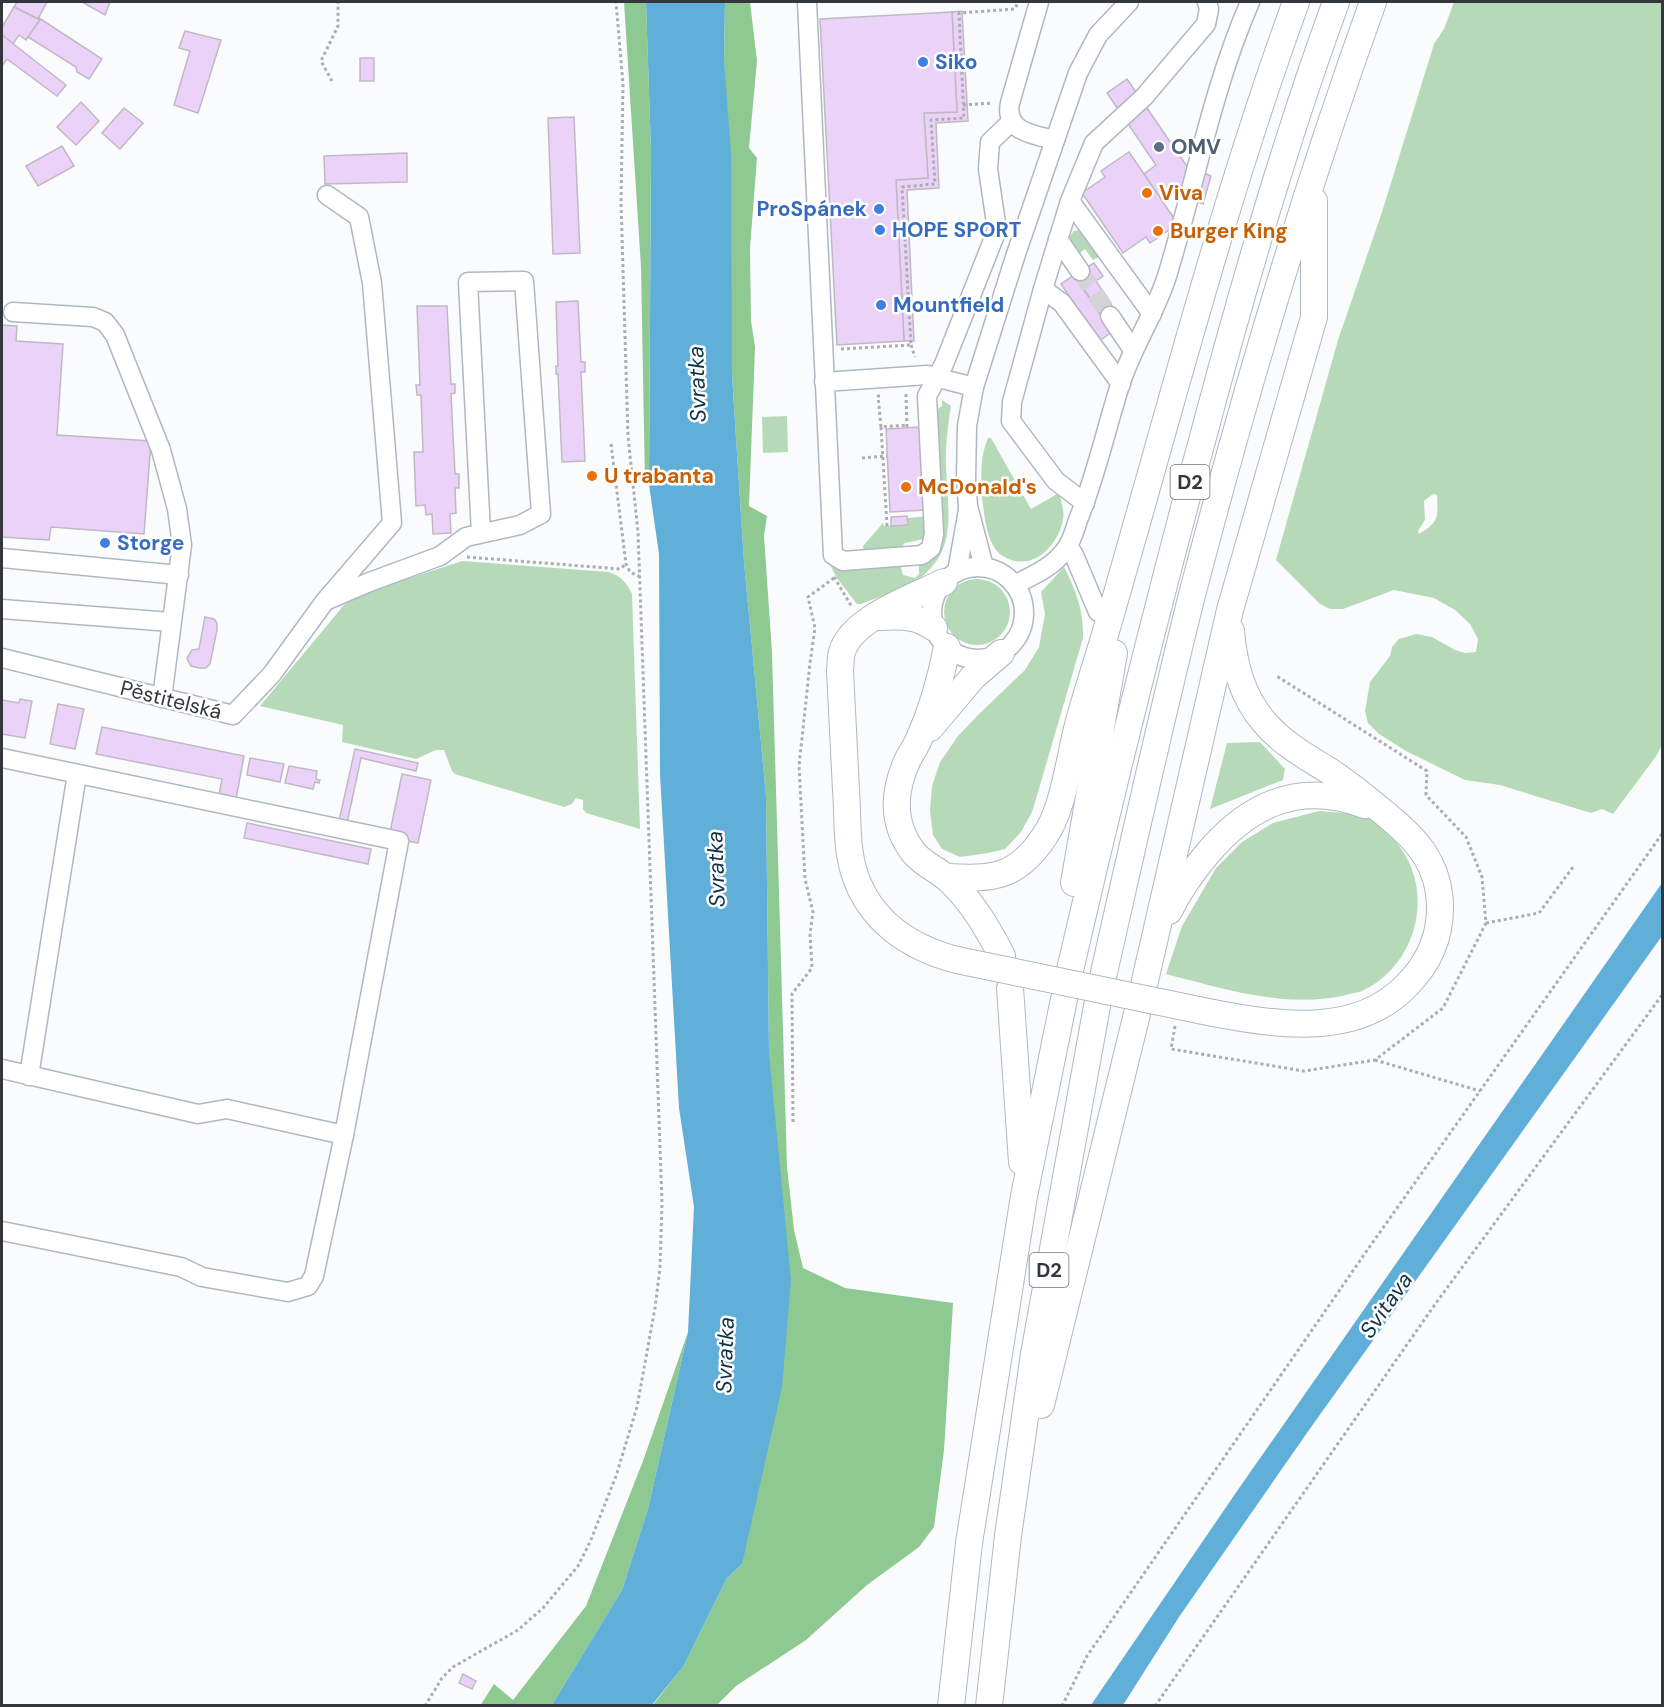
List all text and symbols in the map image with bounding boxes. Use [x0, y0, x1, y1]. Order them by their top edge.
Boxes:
place label: Siko [935, 48, 978, 76]
marker: Siko [916, 55, 930, 69]
place label: OMV [1171, 133, 1221, 161]
marker: OMV [1152, 140, 1166, 154]
place label: Viva [1159, 179, 1203, 207]
marker: Viva [1140, 186, 1154, 200]
place label: ProSpánek [756, 195, 867, 223]
marker: ProSpánek [872, 202, 886, 216]
place label: HOPE SPORT [892, 216, 1021, 244]
place label: Burger King [1170, 217, 1288, 245]
marker: HOPE SPORT [873, 223, 887, 237]
marker: Burger King [1151, 224, 1165, 238]
place label: Mountfield [893, 291, 1004, 319]
marker: Mountfield [874, 298, 888, 312]
water label: Svratka [681, 345, 713, 423]
place label: U trabanta [604, 462, 714, 490]
road number: D2 [1170, 465, 1210, 499]
marker: U trabanta [585, 469, 599, 483]
place label: McDonald's [918, 473, 1037, 501]
marker: McDonald's [899, 480, 913, 494]
place label: Storge [117, 529, 184, 557]
marker: Storge [98, 536, 112, 550]
street label: Pěstitelská [117, 674, 225, 726]
water label: Svratka [700, 830, 732, 908]
road number: D2 [1030, 1253, 1068, 1287]
water label: Svitava [1353, 1266, 1419, 1344]
water label: Svratka [709, 1316, 741, 1394]

